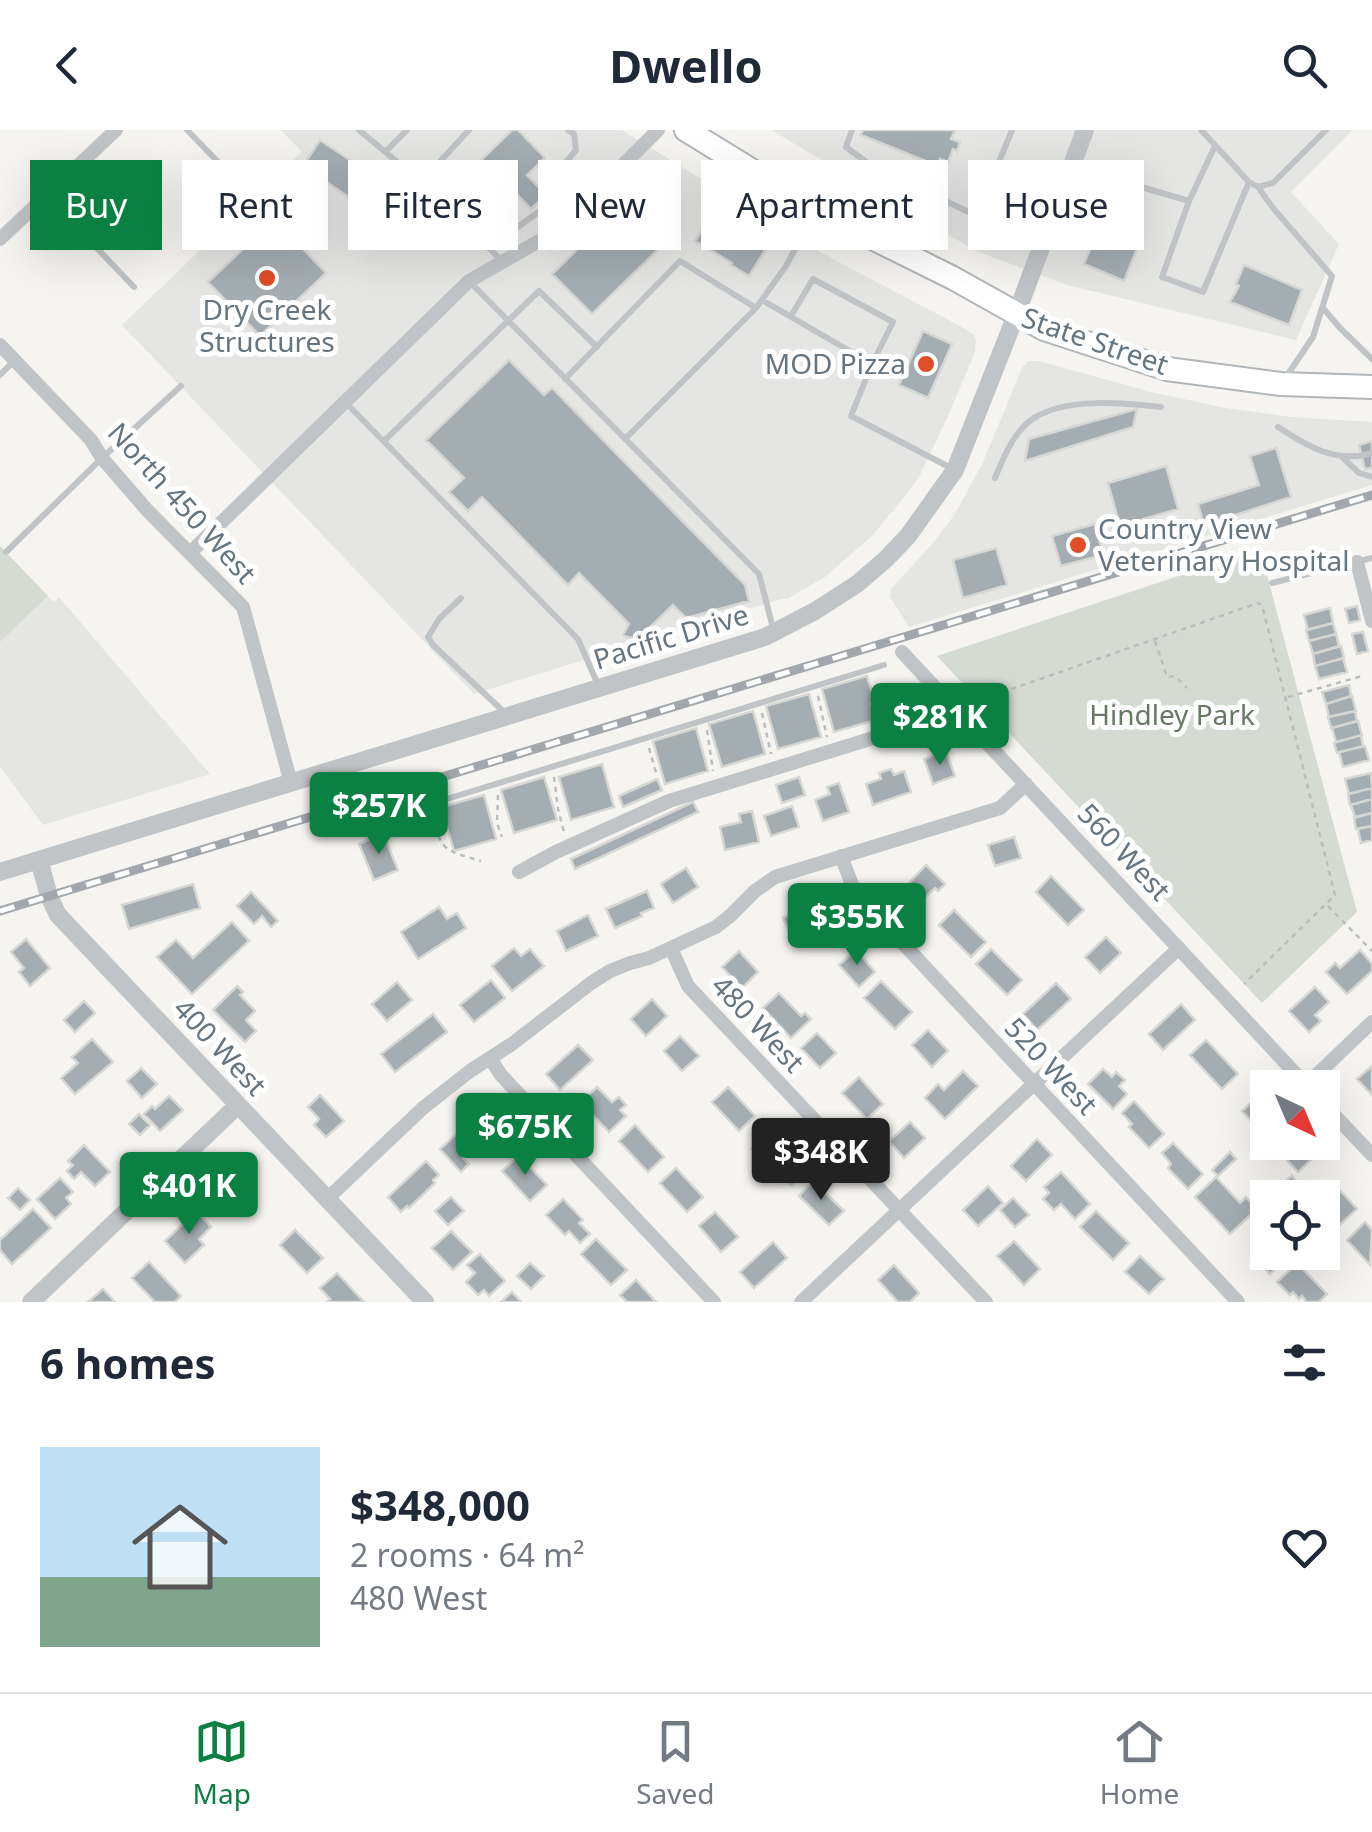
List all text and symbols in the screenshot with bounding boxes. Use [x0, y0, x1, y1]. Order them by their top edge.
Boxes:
text: Dwello [609, 35, 763, 96]
icon: back [40, 38, 95, 93]
icon: search [1277, 38, 1332, 93]
chip: Buy [30, 160, 162, 250]
chip: Rent [182, 160, 328, 250]
chip: Filters [348, 160, 518, 250]
chip: New [538, 160, 681, 250]
chip: Apartment [701, 160, 948, 250]
chip: House [968, 160, 1144, 250]
marker: Dry Creek Structures [256, 267, 278, 289]
place label: Dry Creek Structures [199, 290, 335, 360]
street label: State Street [1017, 297, 1174, 383]
place label: MOD Pizza [765, 344, 906, 382]
marker: MOD Pizza [915, 353, 937, 375]
street label: North 450 West [100, 414, 265, 591]
place label: Country View Veterinary Hospital [1098, 509, 1349, 579]
marker: Country View Veterinary Hospital [1067, 534, 1089, 556]
street label: Pacific Drive [589, 594, 753, 678]
pin: $281K [870, 683, 1010, 768]
text: $281K [893, 694, 987, 737]
park label: Hindley Park [1089, 695, 1255, 733]
pin: $257K [309, 772, 449, 857]
text: $257K [332, 783, 426, 826]
street label: 560 West [1070, 794, 1180, 908]
pin: $355K [787, 883, 927, 968]
text: $355K [810, 894, 904, 937]
street label: 480 West [704, 966, 814, 1080]
street label: 400 West [166, 989, 276, 1103]
street label: 520 West [997, 1008, 1107, 1122]
north arrow [1250, 1070, 1340, 1160]
map controls [1250, 1070, 1340, 1270]
pin: $675K [455, 1093, 595, 1178]
text: $675K [478, 1104, 572, 1147]
pin: $348K [751, 1118, 891, 1203]
text: $348K [774, 1129, 868, 1172]
pin: $401K [119, 1152, 259, 1237]
text: $401K [142, 1163, 236, 1206]
button: locate [1250, 1180, 1340, 1270]
text: 6 homes [40, 1334, 216, 1391]
icon: filters [1277, 1335, 1332, 1390]
text: $348,000 [350, 1476, 530, 1533]
icon: home [120, 1487, 240, 1607]
icon: heart [1277, 1520, 1332, 1575]
text: 2 rooms · 64 m² [350, 1533, 584, 1576]
text: 480 West [350, 1576, 487, 1619]
tab: Map [193, 1714, 251, 1812]
tab: Saved [636, 1714, 714, 1812]
tab: Home [1100, 1714, 1179, 1812]

